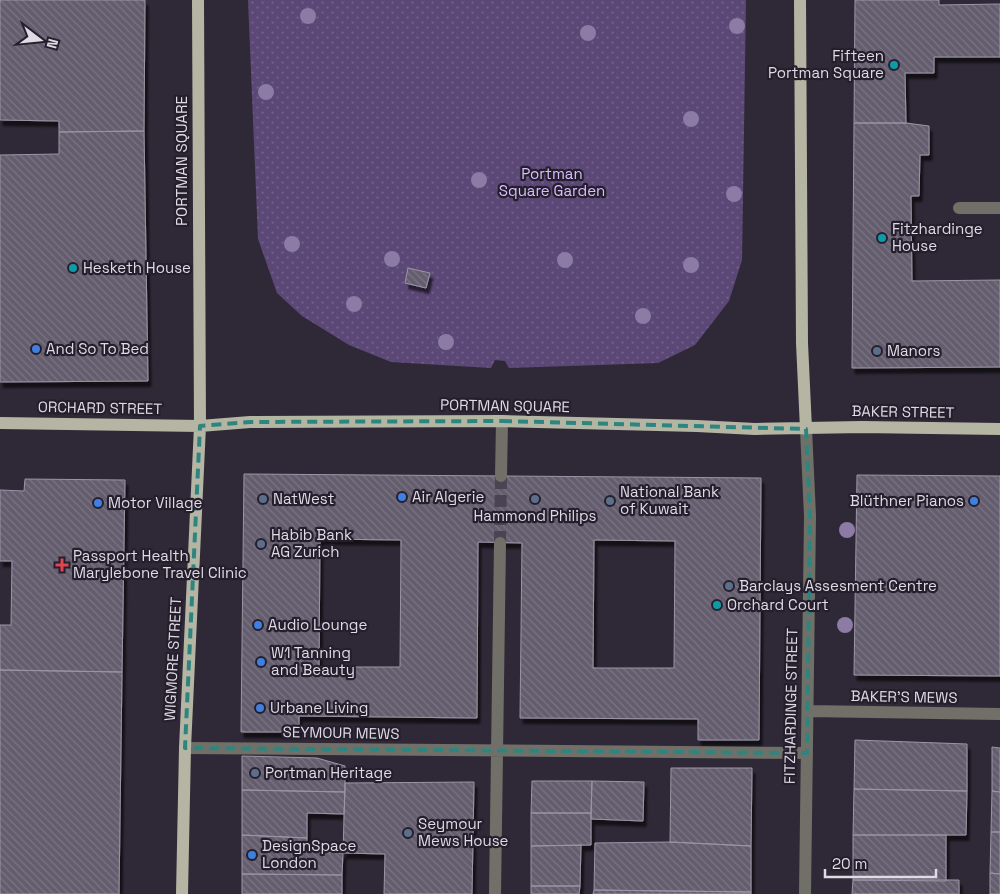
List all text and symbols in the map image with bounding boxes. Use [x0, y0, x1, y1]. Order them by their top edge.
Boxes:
north arrow [15, 15, 65, 65]
text: N [43, 37, 62, 51]
place label: Fifteen Portman Square [768, 46, 884, 82]
marker: Fifteen Portman Square [888, 59, 900, 71]
street label: PORTMAN SQUARE [172, 96, 191, 226]
park label: Portman Square Garden [499, 164, 605, 200]
place label: Fitzhardinge House [892, 219, 983, 255]
marker: Fitzhardinge House [876, 232, 888, 244]
place label: Hesketh House [83, 258, 191, 277]
marker: Hesketh House [67, 262, 79, 274]
place label: And So To Bed [46, 339, 149, 358]
place label: Manors [887, 341, 941, 360]
marker: And So To Bed [30, 343, 42, 355]
marker: Manors [871, 345, 883, 357]
street label: PORTMAN SQUARE [440, 395, 570, 416]
street label: ORCHARD STREET [38, 397, 163, 418]
street label: BAKER STREET [851, 401, 955, 422]
place label: National Bank of Kuwait [620, 482, 719, 518]
place label: Air Algerie [412, 487, 484, 506]
place label: NatWest [273, 489, 335, 508]
marker: Air Algerie [396, 491, 408, 503]
place label: Blüthner Pianos [850, 491, 964, 510]
place label: Motor Village [108, 493, 203, 512]
marker: NatWest [257, 493, 269, 505]
marker: Hammond Philips [529, 493, 541, 505]
marker: National Bank of Kuwait [604, 495, 616, 507]
marker: Blüthner Pianos [968, 495, 980, 507]
marker: Motor Village [92, 497, 104, 509]
place label: Hammond Philips [473, 506, 597, 525]
place label: Habib Bank AG Zurich [271, 525, 352, 561]
marker: Habib Bank AG Zurich [255, 538, 267, 550]
place label: Passport Health Marylebone Travel Clinic [73, 546, 247, 582]
marker: Passport Health Marylebone Travel Clinic [55, 558, 69, 572]
place label: Barclays Assesment Centre [739, 576, 937, 595]
marker: Barclays Assesment Centre [723, 580, 735, 592]
place label: Orchard Court [727, 595, 829, 614]
street label: WIGMORE STREET [160, 596, 185, 721]
marker: Orchard Court [711, 599, 723, 611]
place label: Audio Lounge [268, 615, 368, 634]
marker: Audio Lounge [252, 619, 264, 631]
street label: FITZHARDINGE STREET [780, 627, 801, 784]
place label: W1 Tanning and Beauty [271, 643, 355, 679]
marker: W1 Tanning and Beauty [255, 656, 267, 668]
street label: BAKER'S MEWS [850, 686, 958, 707]
place label: Urbane Living [270, 698, 368, 717]
marker: Urbane Living [254, 702, 266, 714]
street label: SEYMOUR MEWS [282, 722, 400, 743]
place label: Portman Heritage [265, 763, 392, 782]
marker: Portman Heritage [249, 767, 261, 779]
place label: Seymour Mews House [418, 814, 509, 850]
marker: Seymour Mews House [402, 827, 414, 839]
place label: DesignSpace London [262, 836, 356, 872]
scale bar [825, 846, 936, 878]
marker: DesignSpace London [246, 849, 258, 861]
text: 20 m [832, 854, 867, 873]

